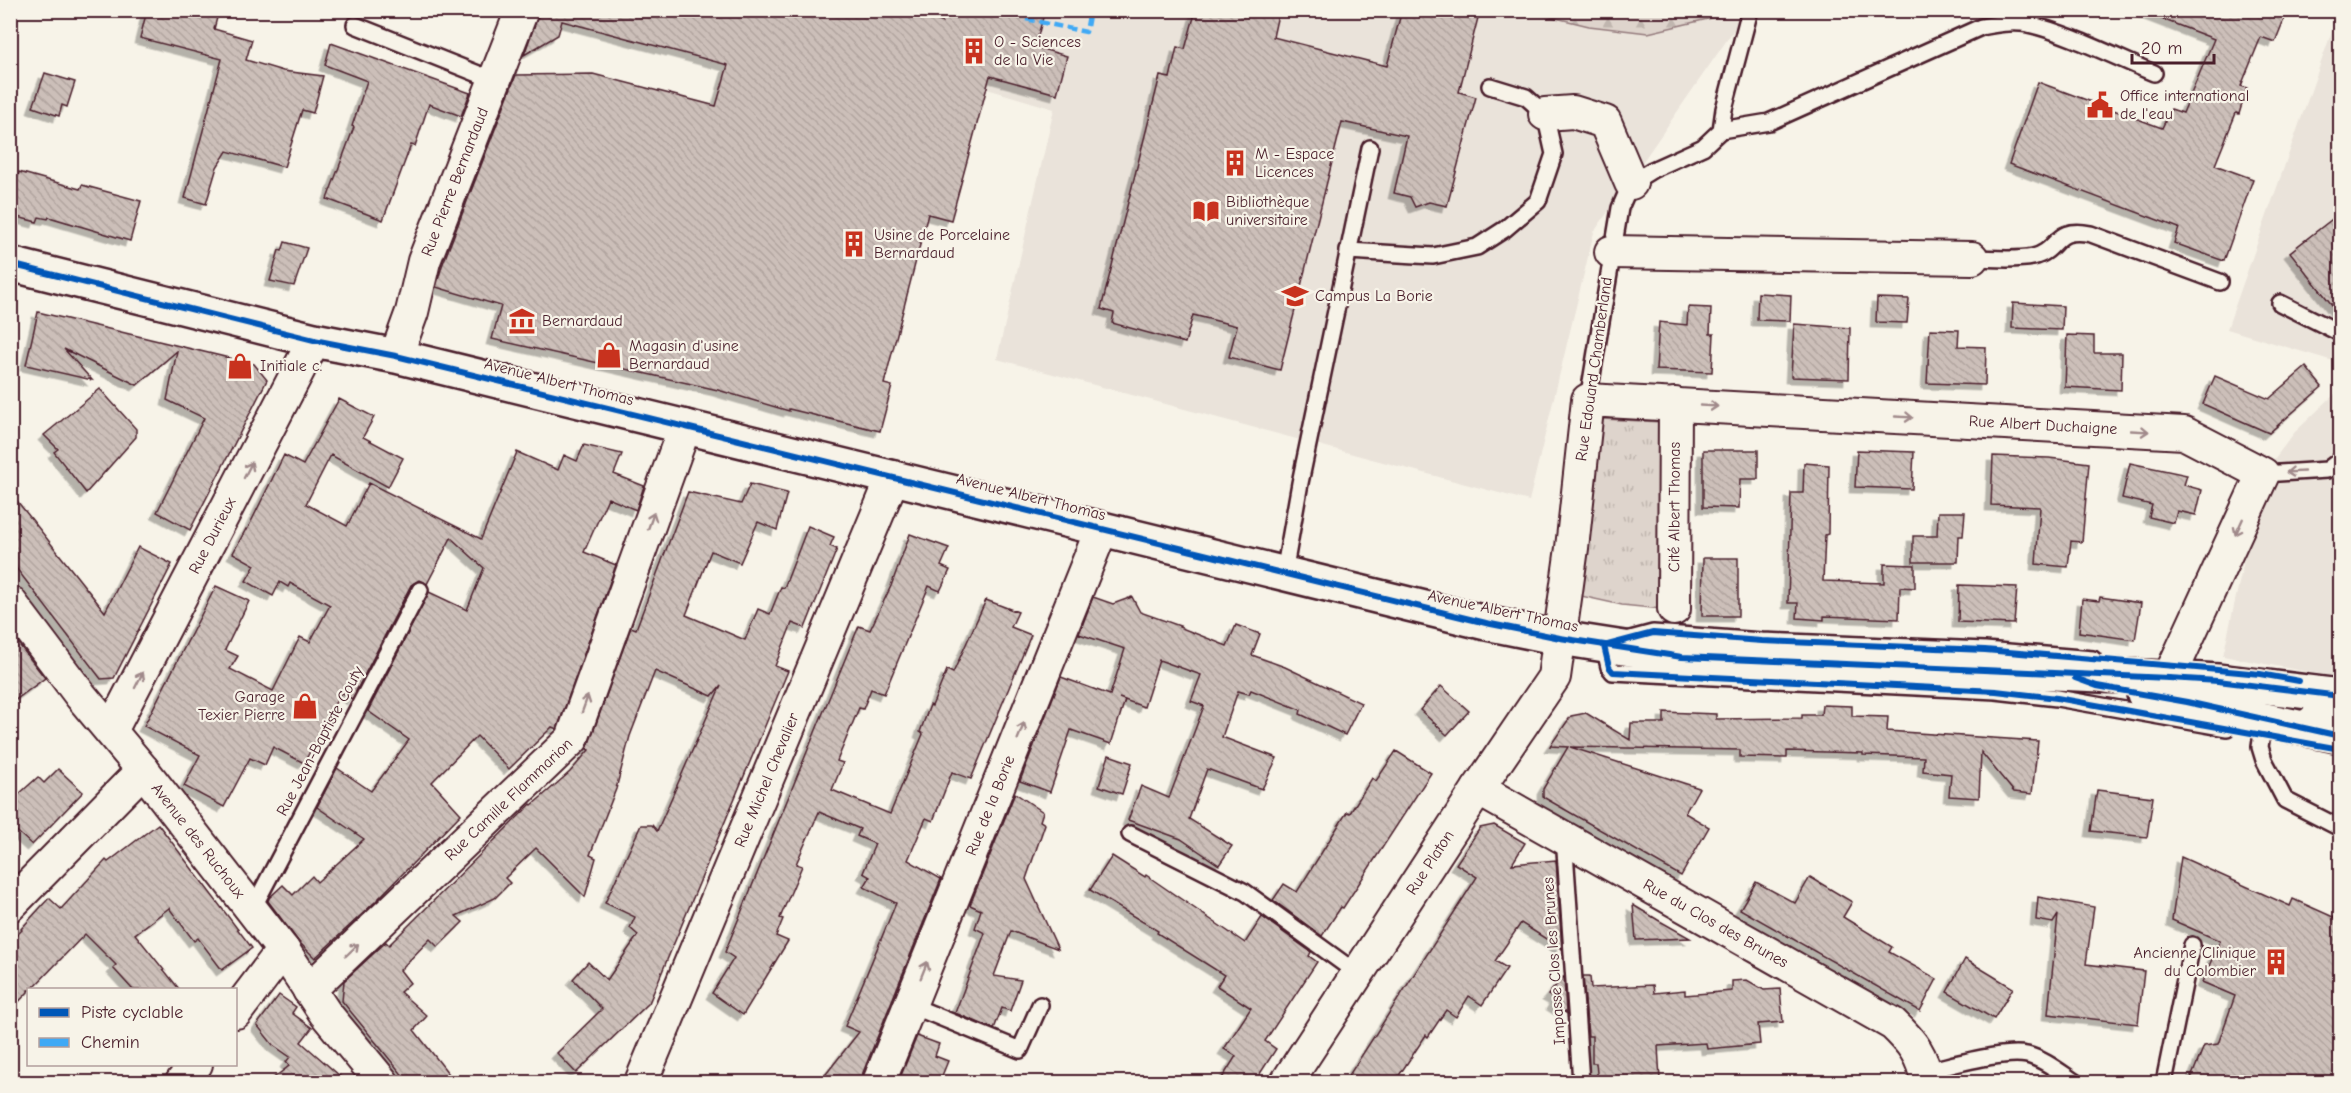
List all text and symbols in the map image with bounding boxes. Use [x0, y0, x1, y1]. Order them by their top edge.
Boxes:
scale bar [2132, 27, 2214, 65]
place label: O - Sciences de la Vie [994, 33, 1081, 69]
building icon: O - Sciences de la Vie [959, 36, 989, 66]
text: 20 m [2141, 38, 2182, 59]
place label: Office international de l'eau [2120, 87, 2249, 123]
public building icon: Office international de l'eau [2085, 90, 2115, 120]
street label: Rue Pierre Bernardaud [418, 105, 492, 259]
place label: M - Espace Licences [1255, 145, 1334, 181]
building icon: M - Espace Licences [1220, 148, 1250, 178]
place label: Bibliothèque universitaire [1226, 193, 1309, 229]
library icon: Bibliothèque universitaire [1191, 196, 1221, 226]
place label: Usine de Porcelaine Bernardaud [874, 226, 1010, 262]
building icon: Usine de Porcelaine Bernardaud [839, 229, 869, 259]
street label: Rue Edouard Chamberland [1572, 276, 1616, 462]
school or university icon: Campus La Borie [1280, 281, 1310, 311]
place label: Campus La Borie [1315, 287, 1433, 305]
museum icon: Bernardaud [507, 306, 537, 336]
place label: Bernardaud [542, 312, 623, 330]
place label: Magasin d'usine Bernardaud [629, 337, 739, 373]
shop icon: Magasin d'usine Bernardaud [594, 340, 624, 370]
shop icon: Initiale c. [225, 351, 255, 381]
street label: Avenue Albert Thomas [482, 355, 636, 409]
place label: Initiale c. [260, 357, 322, 375]
one-way arrow [1698, 400, 1718, 411]
one-way arrow [1893, 412, 1913, 423]
street label: Rue Albert Duchaigne [1968, 412, 2118, 438]
one-way arrow [2130, 425, 2150, 436]
street label: Cité Albert Thomas [1665, 441, 1684, 572]
one-way arrow [243, 461, 254, 479]
one-way arrow [2286, 466, 2306, 477]
street label: Avenue Albert Thomas [954, 470, 1108, 524]
street label: Rue Durieux [185, 494, 240, 577]
one-way arrow [647, 512, 658, 531]
one-way arrow [2232, 517, 2244, 535]
street label: Avenue Albert Thomas [1426, 586, 1580, 636]
street label: Rue Jean-Baptiste Couty [273, 662, 368, 819]
one-way arrow [133, 672, 145, 689]
place label: Garage Texier Pierre [198, 688, 285, 724]
shop icon: Garage Texier Pierre [290, 691, 320, 721]
one-way arrow [580, 695, 591, 714]
street label: Rue Michel Chevalier [731, 710, 803, 850]
one-way arrow [1016, 722, 1027, 740]
street label: Rue Camille Flammarion [441, 734, 576, 865]
street label: Rue de la Borie [962, 753, 1019, 858]
street label: Avenue des Ruchoux [148, 780, 249, 902]
street label: Rue Platon [1403, 827, 1458, 898]
street label: Rue du Clos des Brunes [1640, 875, 1791, 972]
street label: Impasse Clos les Brunes [1539, 876, 1569, 1045]
one-way arrow [344, 942, 359, 957]
place label: Ancienne Clinique du Colombier [2134, 944, 2257, 980]
building icon: Ancienne Clinique du Colombier [2261, 947, 2291, 977]
one-way arrow [919, 961, 930, 980]
legend [27, 988, 237, 1066]
text: Piste cyclable [81, 1002, 183, 1023]
text: Chemin [81, 1032, 140, 1053]

